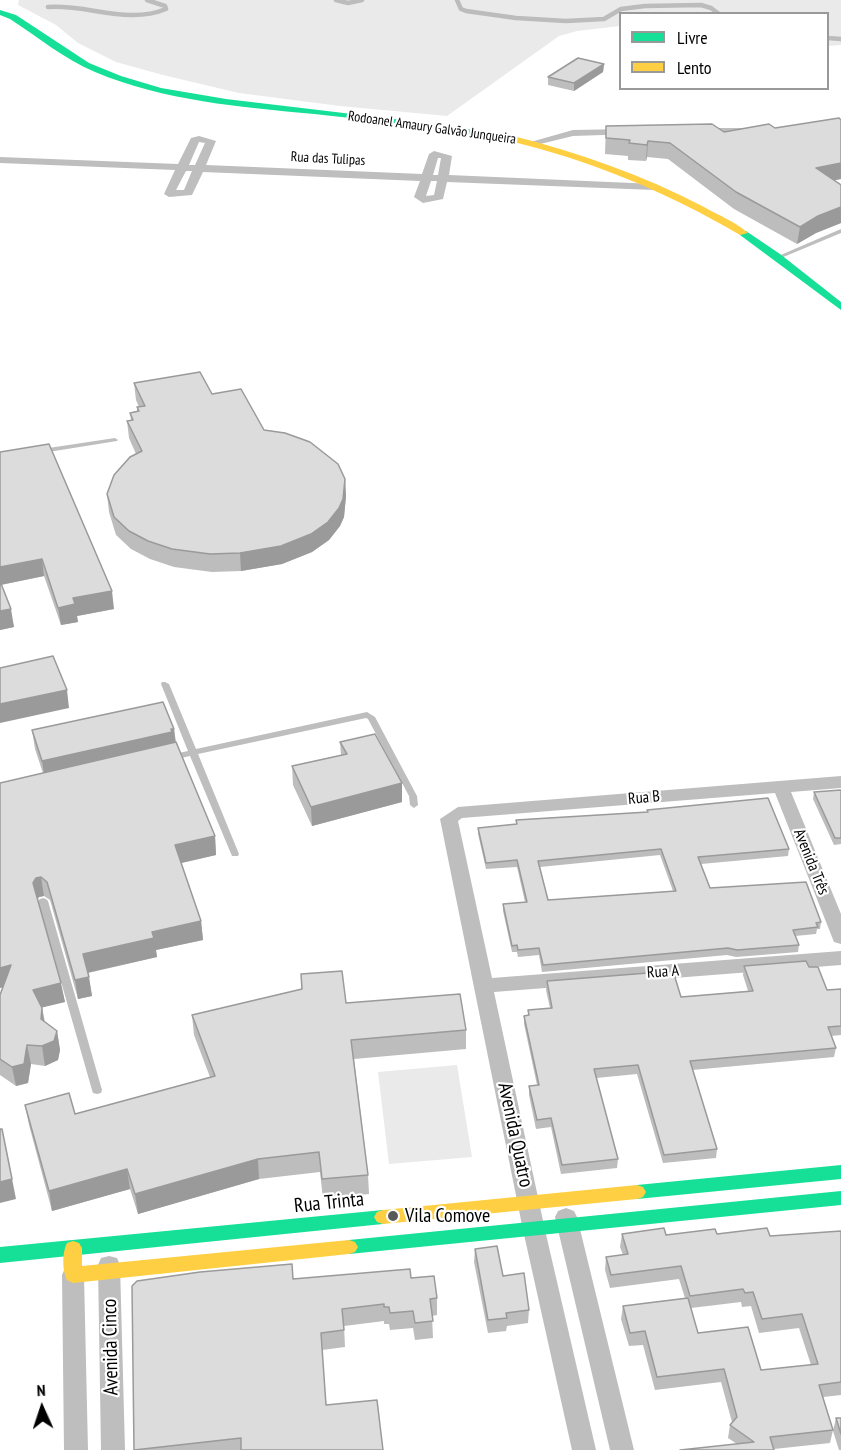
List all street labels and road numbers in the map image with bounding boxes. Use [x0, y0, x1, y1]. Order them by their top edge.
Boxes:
street label: Rodoanel Amaury Galvão Junqueira [347, 108, 517, 148]
street label: Rua das Tulipas [290, 149, 366, 169]
street label: Rua B [627, 787, 661, 809]
street label: Avenida Três [789, 826, 833, 898]
street label: Rua A [646, 961, 680, 983]
street label: Avenida Quatro [492, 1081, 538, 1189]
street label: Rua Trinta [293, 1187, 365, 1219]
street label: Avenida Cinco [98, 1299, 124, 1395]

